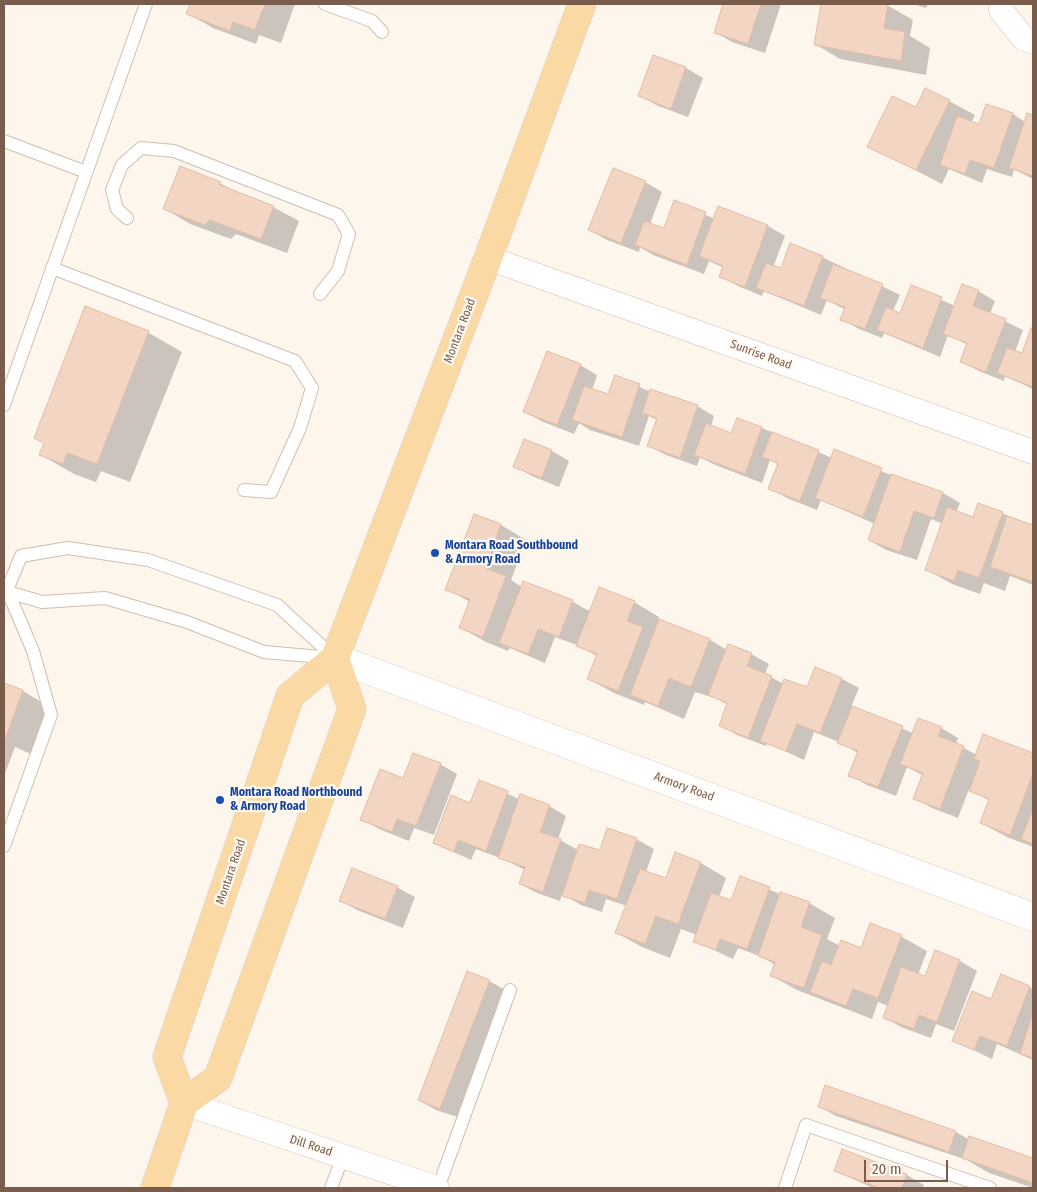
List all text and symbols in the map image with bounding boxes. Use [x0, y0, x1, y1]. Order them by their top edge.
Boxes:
street label: Montara Road [441, 297, 479, 365]
street label: Sunrise Road [728, 337, 794, 373]
place label: Montara Road Southbound & Armory Road [445, 539, 578, 567]
marker: Montara Road Southbound & Armory Road [429, 547, 441, 559]
street label: Armory Road [652, 769, 716, 805]
place label: Montara Road Northbound & Armory Road [230, 786, 362, 814]
marker: Montara Road Northbound & Armory Road [214, 794, 226, 806]
street label: Montara Road [213, 837, 249, 907]
street label: Dill Road [288, 1132, 334, 1160]
scale bar [867, 1150, 951, 1182]
text: 20 m [872, 1160, 902, 1178]

